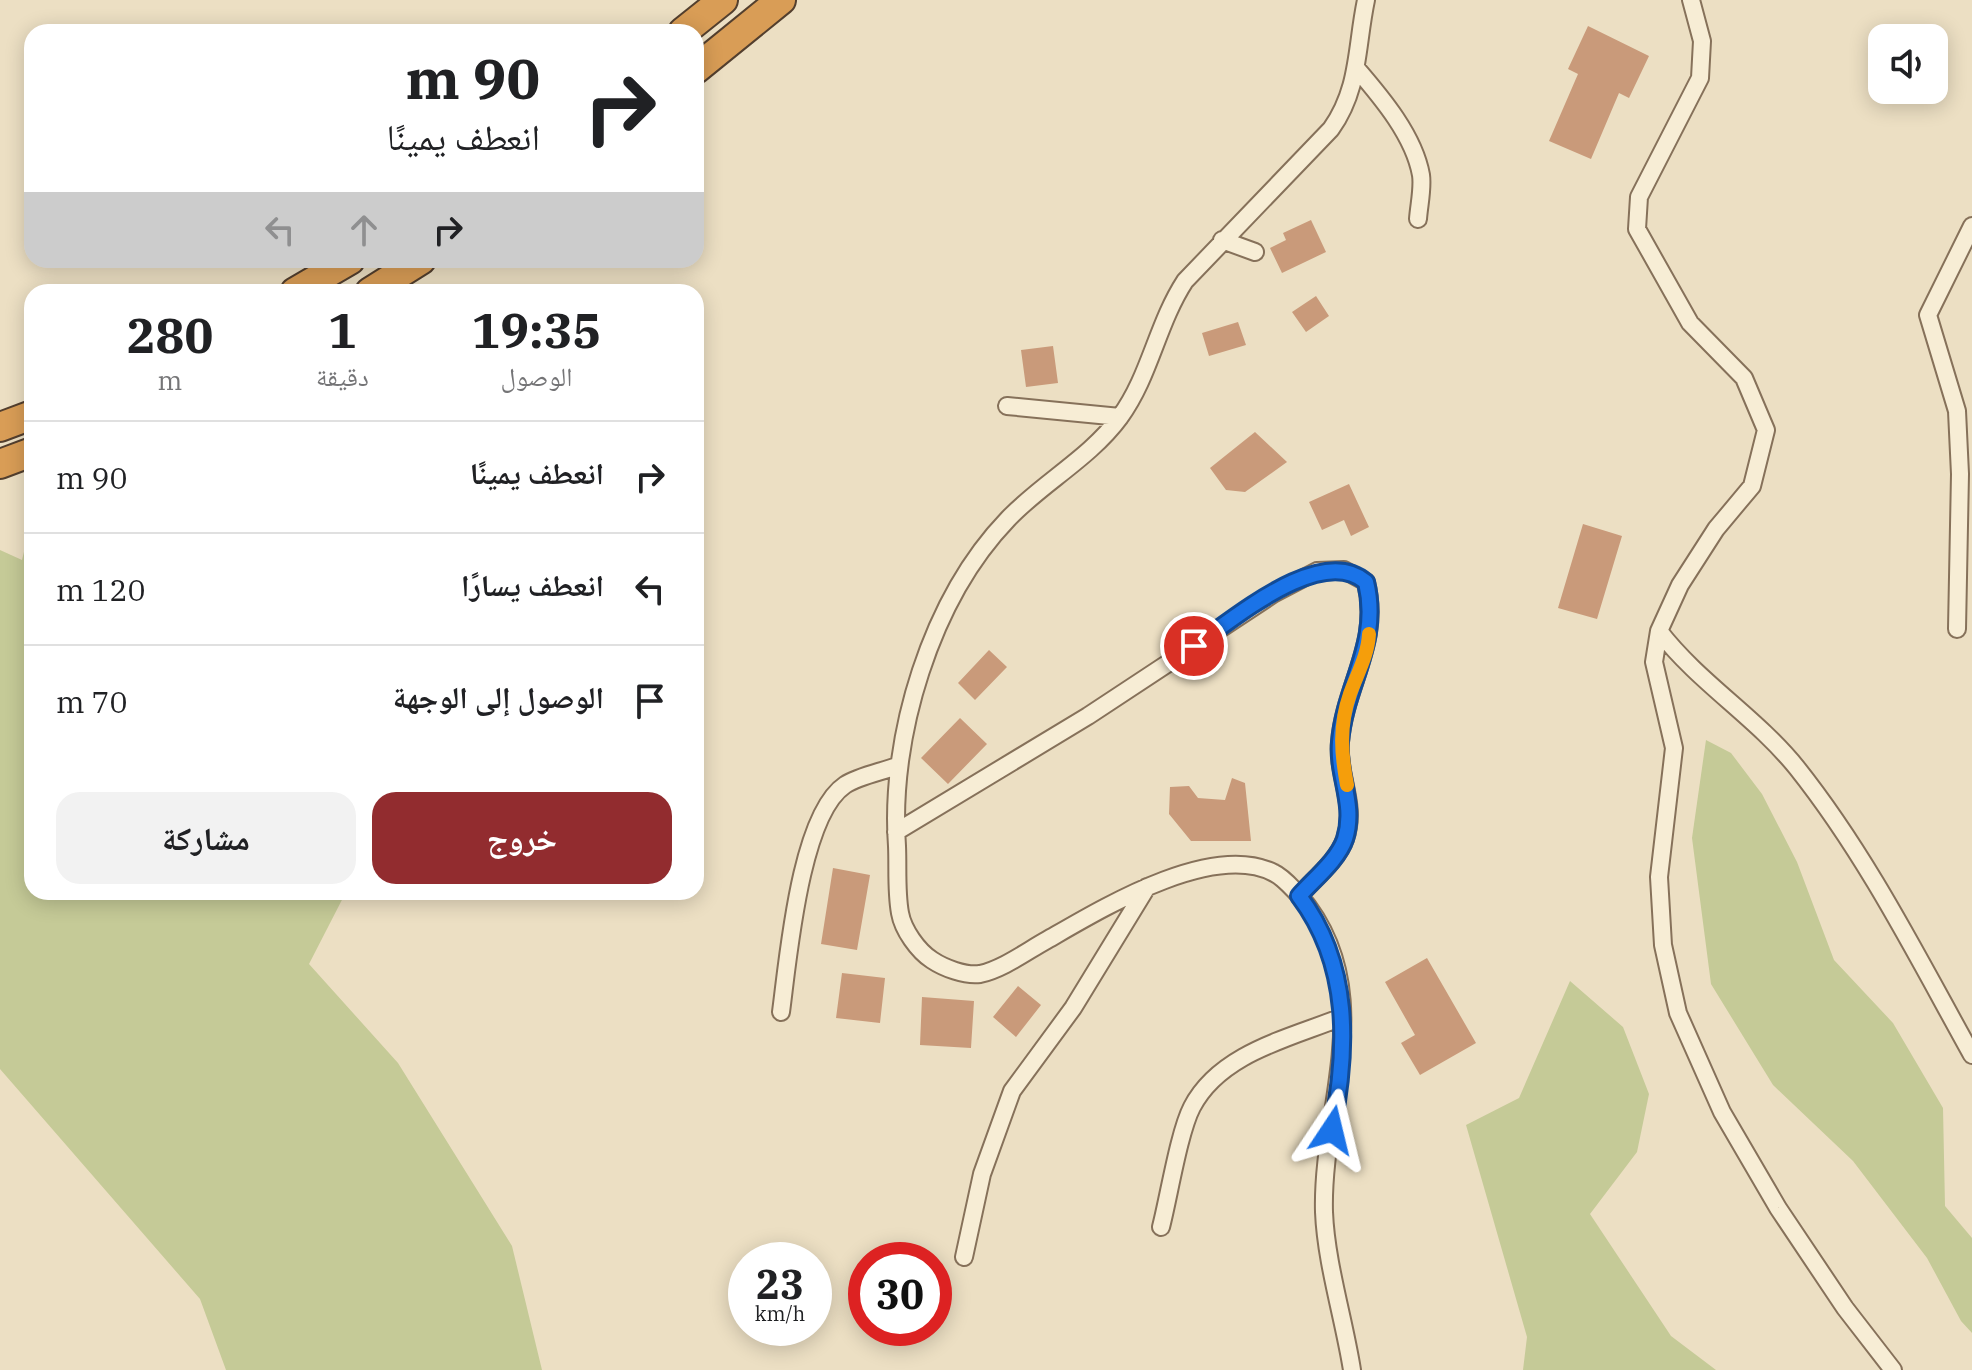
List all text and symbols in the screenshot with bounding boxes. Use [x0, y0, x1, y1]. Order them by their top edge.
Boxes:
map controls [1868, 24, 1948, 104]
button: sound [1868, 24, 1948, 104]
text: 90 m [405, 42, 540, 114]
icon: right [568, 56, 672, 160]
text: انعطف يمينًا [386, 113, 540, 160]
icon: left [258, 208, 302, 252]
icon: ahead [342, 208, 386, 252]
icon: right [426, 208, 470, 252]
text: 1 [328, 299, 357, 361]
text: 19:35 [472, 299, 601, 361]
text: 280 [127, 304, 213, 366]
text: دقيقة [316, 359, 369, 393]
text: الوصول [500, 359, 572, 393]
text: m [158, 363, 182, 397]
text: انعطف يمينًا [470, 453, 604, 492]
icon: right [628, 455, 672, 499]
text: 90 m [56, 458, 128, 497]
text: انعطف يسارًا [461, 565, 604, 604]
icon: left [628, 567, 672, 611]
text: 120 m [56, 570, 146, 609]
pin [1160, 612, 1228, 680]
icon: arrive [1172, 624, 1216, 668]
text: الوصول إلى الوجهة [393, 677, 604, 716]
icon: arrive [628, 679, 672, 723]
text: 70 m [56, 682, 128, 721]
button: مشاركة [56, 792, 356, 884]
button: خروج [372, 792, 672, 884]
position arrow [1290, 1088, 1374, 1172]
speed limit sign: 30 [848, 1242, 952, 1346]
text: 23 [756, 1258, 804, 1310]
text: km/h [755, 1300, 805, 1327]

